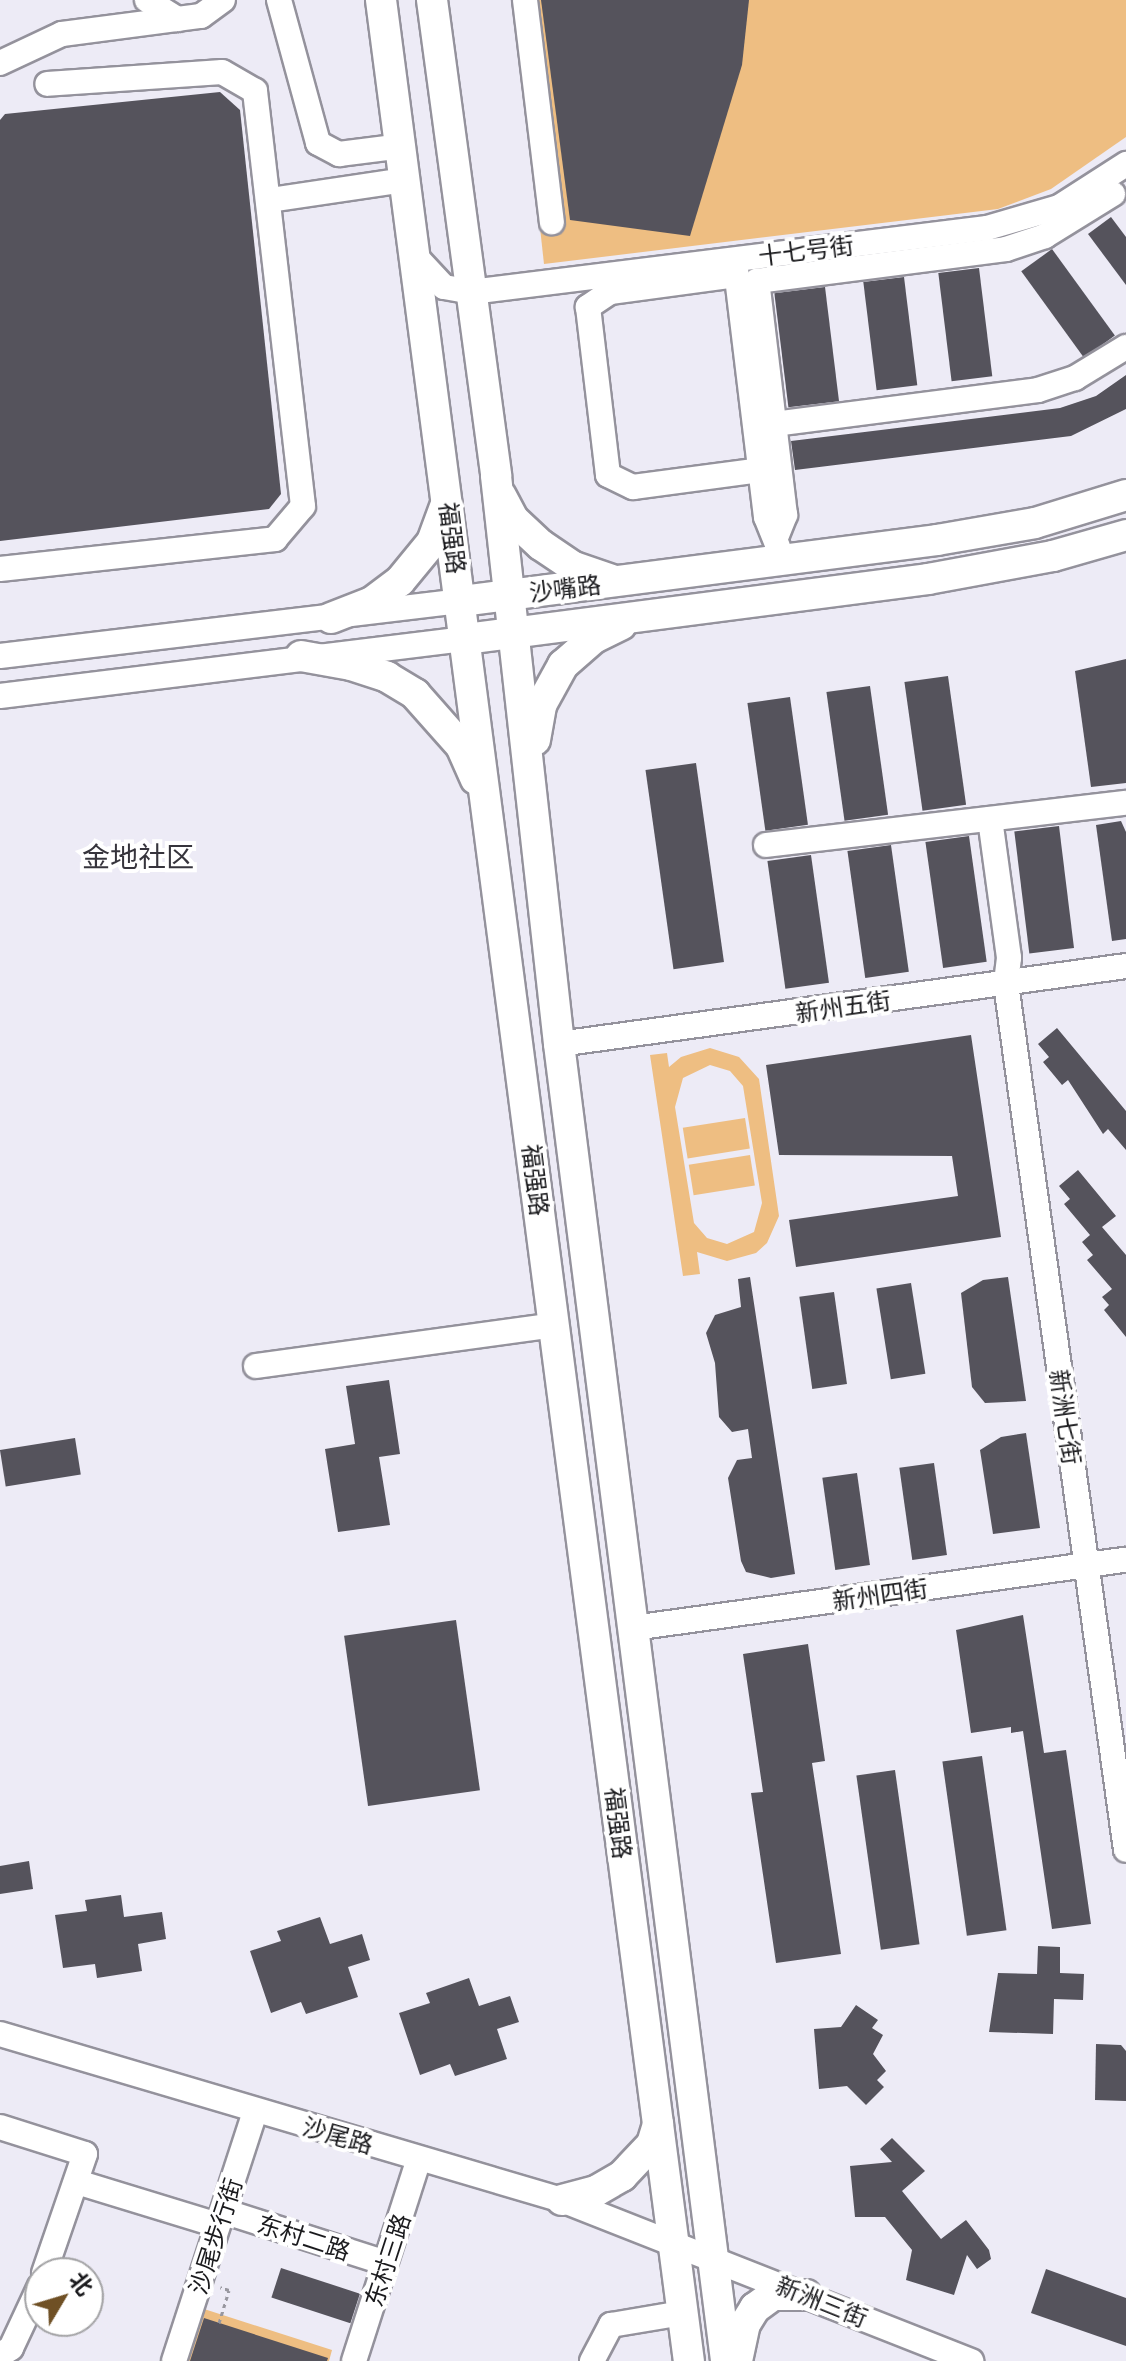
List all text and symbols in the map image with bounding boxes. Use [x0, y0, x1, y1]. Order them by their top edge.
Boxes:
street label: 十七号街 [757, 230, 855, 270]
street label: 福强路 [434, 501, 472, 575]
street label: 沙嘴路 [528, 569, 602, 607]
district label: 金地社区 [82, 839, 194, 873]
street label: 新州五街 [793, 985, 893, 1027]
street label: 福强路 [517, 1143, 555, 1217]
street label: 新洲七街 [1045, 1367, 1087, 1467]
street label: 新州四街 [830, 1573, 930, 1615]
street label: 福强路 [600, 1786, 638, 1860]
street label: 沙尾路 [299, 2111, 377, 2159]
street label: 沙尾步行街 [183, 2174, 247, 2298]
street label: 东村二路 [254, 2208, 354, 2266]
street label: 东村三路 [358, 2210, 416, 2310]
north arrow [24, 2257, 104, 2337]
text: 北 [63, 2266, 100, 2301]
street label: 新洲三街 [772, 2270, 872, 2332]

